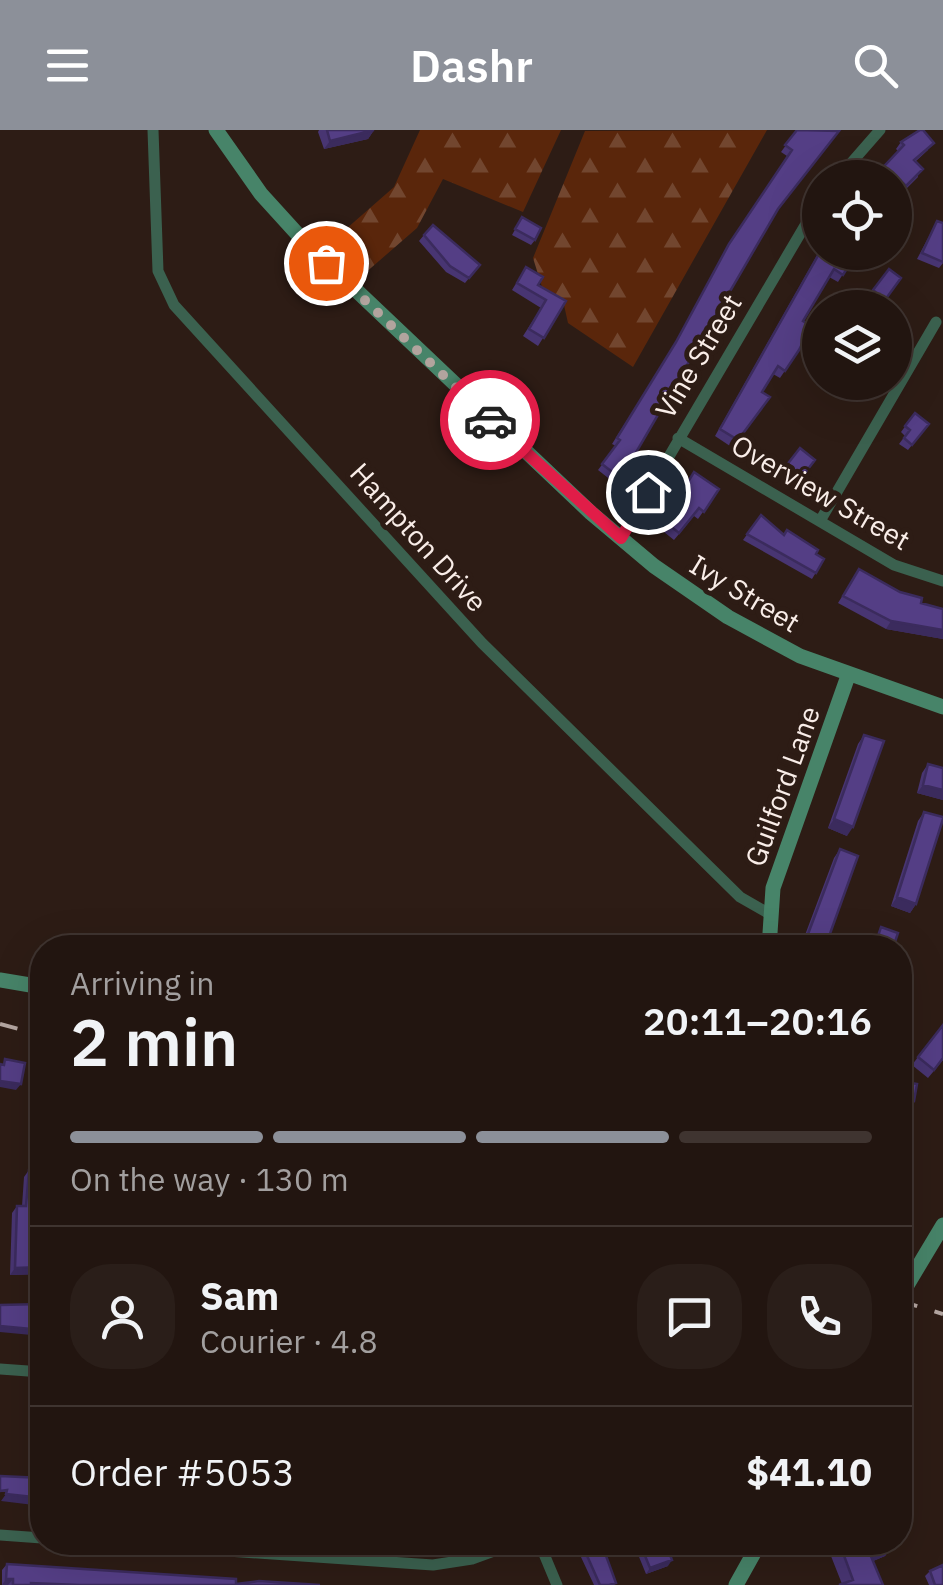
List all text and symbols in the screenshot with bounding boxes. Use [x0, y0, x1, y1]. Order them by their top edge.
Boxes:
text: Dashr [410, 36, 533, 94]
icon: menu [40, 38, 95, 93]
icon: search [848, 38, 903, 93]
map controls [802, 160, 912, 400]
button: locate [802, 160, 912, 270]
pin [284, 221, 369, 306]
icon: bag [299, 236, 354, 291]
street label: Vine Street [646, 287, 750, 425]
button: layers [802, 290, 912, 400]
courier [440, 370, 540, 470]
icon: car [463, 393, 518, 448]
street label: Overview Street [725, 426, 917, 558]
pin [606, 450, 691, 535]
street label: Hampton Drive [342, 455, 496, 619]
icon: home [621, 465, 676, 520]
street label: Ivy Street [683, 546, 807, 640]
street label: Guilford Lane [736, 701, 828, 871]
text: Arriving in [70, 962, 215, 1004]
text: 20:11–20:16 [643, 996, 872, 1045]
text: 2 min [70, 999, 238, 1084]
text: On the way · 130 m [70, 1158, 349, 1200]
button: person [70, 1264, 175, 1369]
button: chat [637, 1264, 742, 1369]
button: phone [767, 1264, 872, 1369]
text: Sam [200, 1271, 279, 1320]
text: Courier · 4.8 [200, 1320, 378, 1362]
text: Order #5053 [70, 1447, 295, 1496]
text: $41.10 [746, 1447, 872, 1496]

